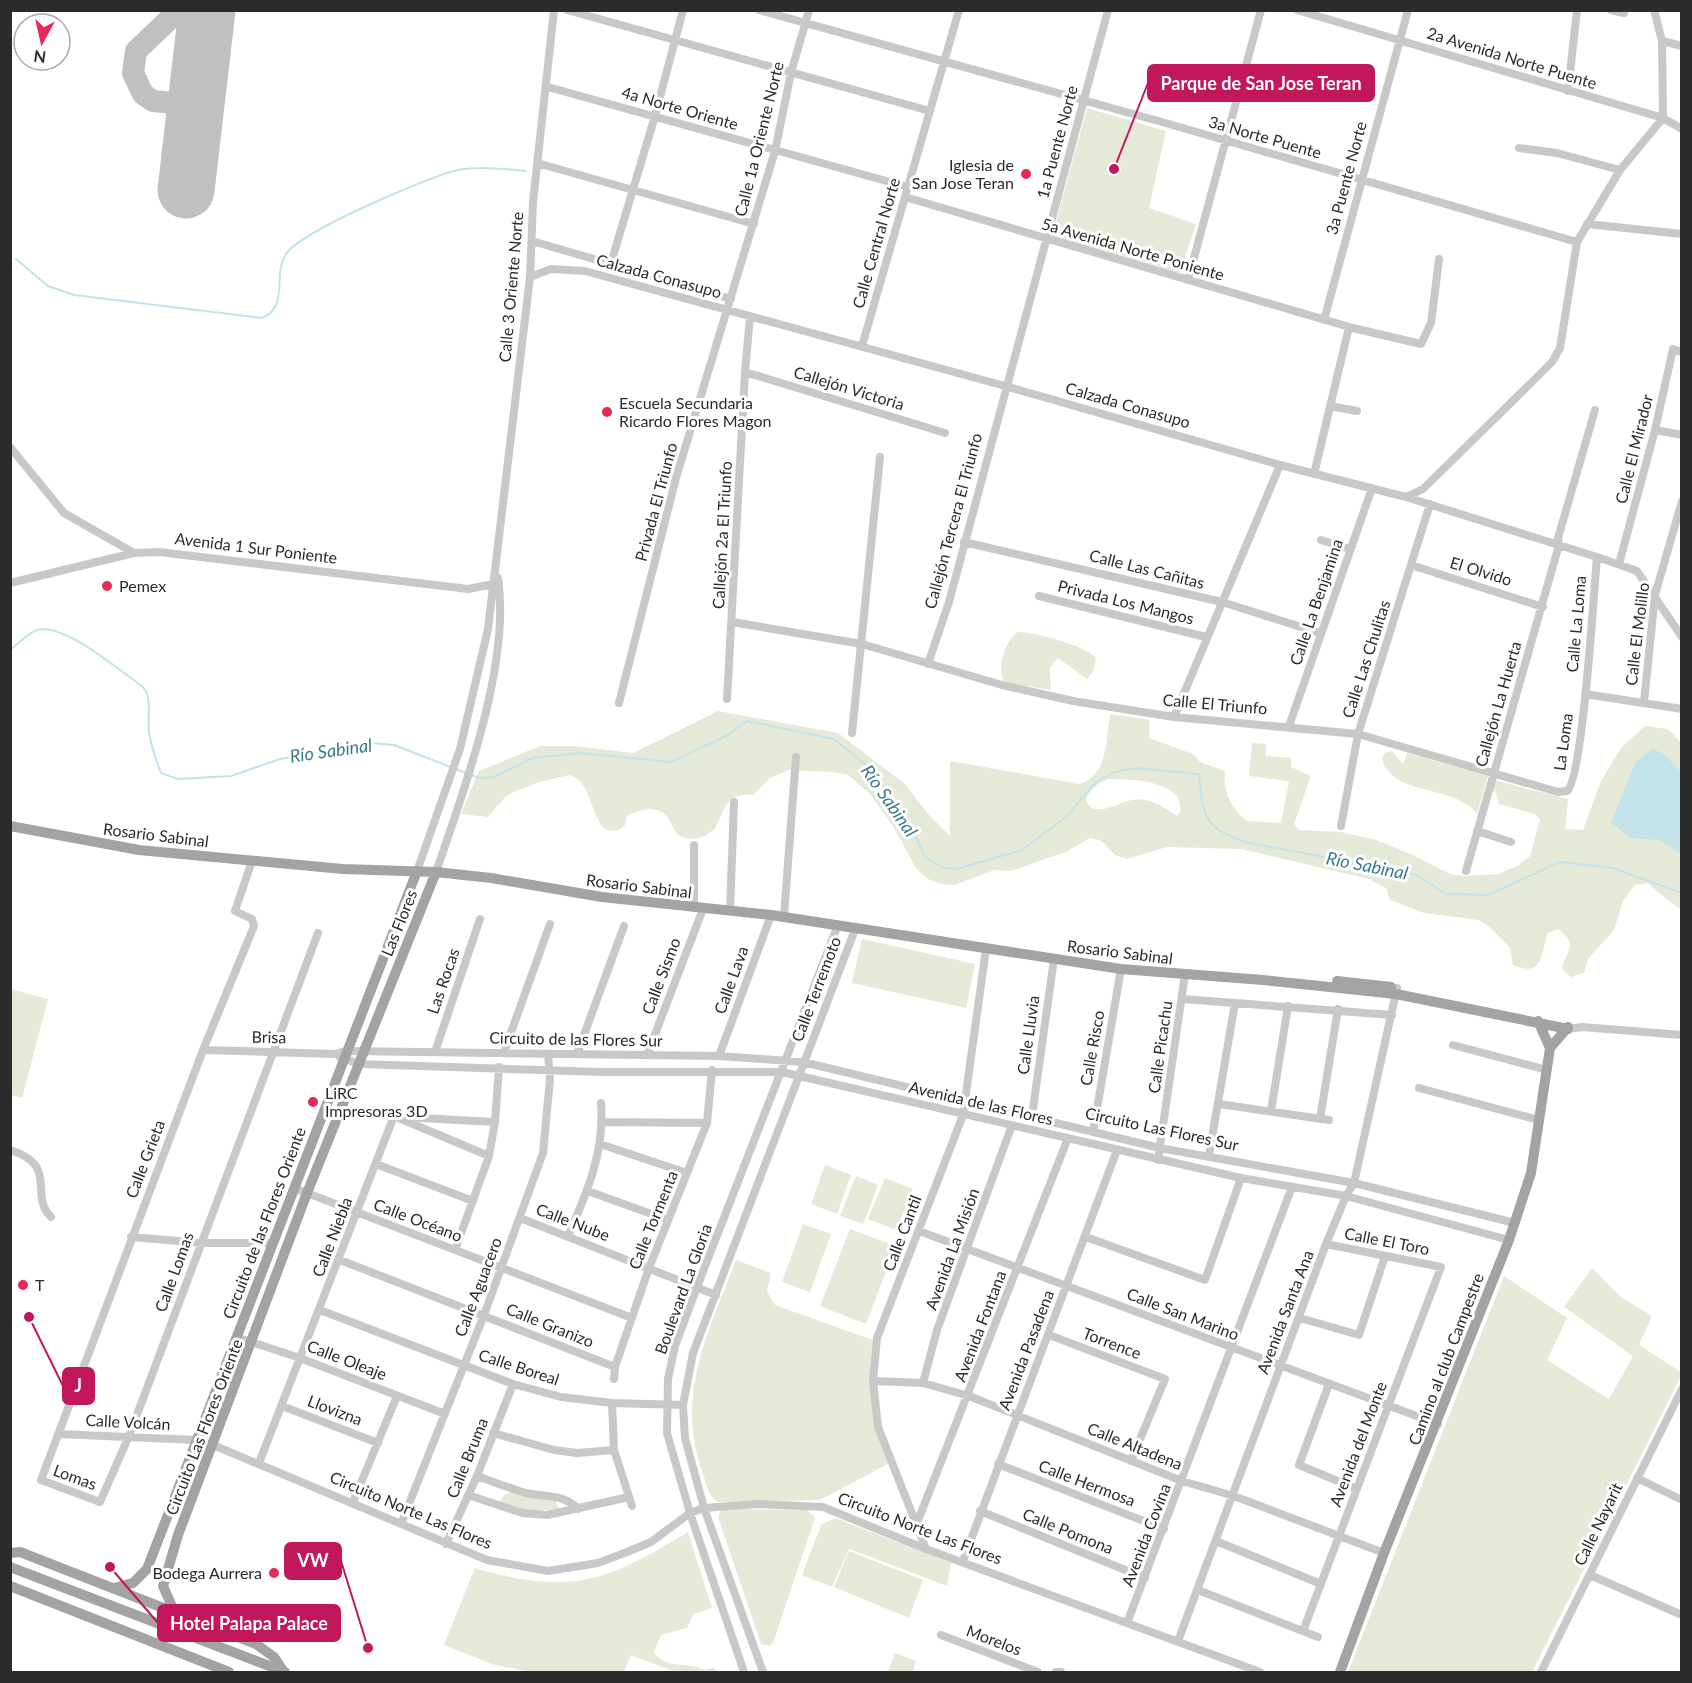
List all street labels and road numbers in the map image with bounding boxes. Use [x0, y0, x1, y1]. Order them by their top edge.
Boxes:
street label: 2a Avenida Norte Puente [1425, 23, 1599, 92]
street label: Calle 1a Oriente Norte [730, 59, 787, 218]
street label: 4a Norte Oriente [620, 82, 741, 133]
street label: 1a Puente Norte [1032, 83, 1081, 200]
street label: 3a Norte Puente [1207, 111, 1324, 162]
street label: 3a Puente Norte [1321, 119, 1370, 236]
street label: Calle Central Norte [848, 175, 903, 310]
street label: Calle 3 Oriente Norte [494, 211, 527, 363]
street label: 5a Avenida Norte Poniente [1040, 213, 1226, 284]
street label: Calzada Conasupo [594, 250, 724, 301]
street label: Callejón Victoria [792, 362, 907, 413]
street label: Calzada Conasupo [1064, 378, 1193, 431]
street label: Calle El Mirador [1611, 392, 1656, 505]
street label: Callejón Tercera El Triunfo [920, 431, 985, 611]
street label: Privada El Triunfo [631, 440, 681, 563]
street label: Callejón 2a El Triunfo [708, 461, 735, 609]
street label: Avenida 1 Sur Poniente [174, 528, 338, 567]
street label: Calle La Benjamina [1285, 536, 1346, 667]
street label: Calle Las Cañitas [1088, 545, 1207, 592]
street label: El Olvido [1448, 552, 1514, 589]
street label: Privada Los Mangos [1056, 575, 1196, 628]
street label: Calle La Loma [1562, 575, 1589, 673]
street label: Calle El Molillo [1621, 581, 1652, 687]
street label: Calle Las Chulitas [1338, 598, 1394, 720]
street label: Callejón La Huerta [1470, 639, 1525, 769]
street label: Calle El Triunfo [1162, 689, 1268, 718]
street label: La Loma [1549, 712, 1576, 772]
street label: Rosario Sabinal [102, 819, 210, 850]
street label: Rosario Sabinal [585, 870, 693, 901]
street label: Las Flores [377, 887, 420, 959]
street label: Calle Terremoto [787, 934, 844, 1044]
street label: Calle Sismo [637, 935, 684, 1017]
street label: Rosario Sabinal [1066, 936, 1174, 967]
street label: Calle Lava [709, 943, 752, 1016]
street label: Las Rocas [422, 945, 463, 1016]
street label: Calle Lluvia [1013, 994, 1042, 1076]
street label: Calle Picachu [1144, 999, 1175, 1094]
street label: Calle Risco [1076, 1009, 1107, 1087]
street label: Brisa [251, 1027, 287, 1046]
street label: Circuito de las Flores Sur [489, 1027, 663, 1050]
street label: Avenida de las Flores [907, 1077, 1055, 1128]
street label: Circuito Las Flores Sur [1084, 1103, 1241, 1154]
street label: Calle Grieta [121, 1117, 168, 1201]
street label: Circuito de las Flores Oriente [218, 1124, 309, 1321]
street label: Calle Tormenta [624, 1168, 681, 1272]
street label: Avenida La Misión [921, 1185, 982, 1312]
street label: Calle Cantil [878, 1192, 925, 1273]
street label: Calle Niebla [308, 1194, 355, 1279]
street label: Calle Océano [371, 1194, 465, 1245]
street label: Calle Nube [534, 1199, 613, 1244]
street label: Boulevard La Gloria [650, 1221, 715, 1357]
street label: Calle El Toro [1343, 1223, 1431, 1258]
street label: Calle Lomas [150, 1229, 197, 1314]
street label: Calle Aguacero [450, 1235, 505, 1339]
street label: Avenida Santa Ana [1252, 1247, 1317, 1376]
street label: Avenida Fontana [950, 1268, 1009, 1384]
street label: Camino al club Campestre [1404, 1270, 1487, 1448]
street label: Calle San Marino [1124, 1283, 1242, 1344]
street label: Avenida Pasadena [994, 1287, 1057, 1412]
street label: Calle Granizo [504, 1298, 597, 1351]
street label: Torrence [1080, 1323, 1144, 1362]
street label: Circuito Las Flores Oriente [161, 1336, 246, 1517]
street label: Calle Oleaje [305, 1336, 390, 1383]
street label: Calle Boreal [476, 1345, 562, 1388]
street label: Avenida del Monte [1325, 1379, 1390, 1509]
street label: Llovizna [305, 1390, 365, 1429]
street label: Calle Volcán [85, 1410, 171, 1433]
street label: Calle Bruma [442, 1415, 491, 1501]
street label: Calle Altadena [1085, 1418, 1185, 1473]
street label: Calle Hermosa [1036, 1455, 1138, 1510]
street label: Lomas [51, 1460, 100, 1493]
street label: Circuito Norte Las Flores [327, 1467, 495, 1552]
street label: Calle Nayarit [1569, 1479, 1626, 1568]
street label: Avenida Covina [1117, 1481, 1174, 1589]
street label: Circuito Norte Las Flores [835, 1487, 1005, 1568]
street label: Calle Pomona [1020, 1504, 1116, 1557]
street label: Morelos [964, 1620, 1024, 1659]

